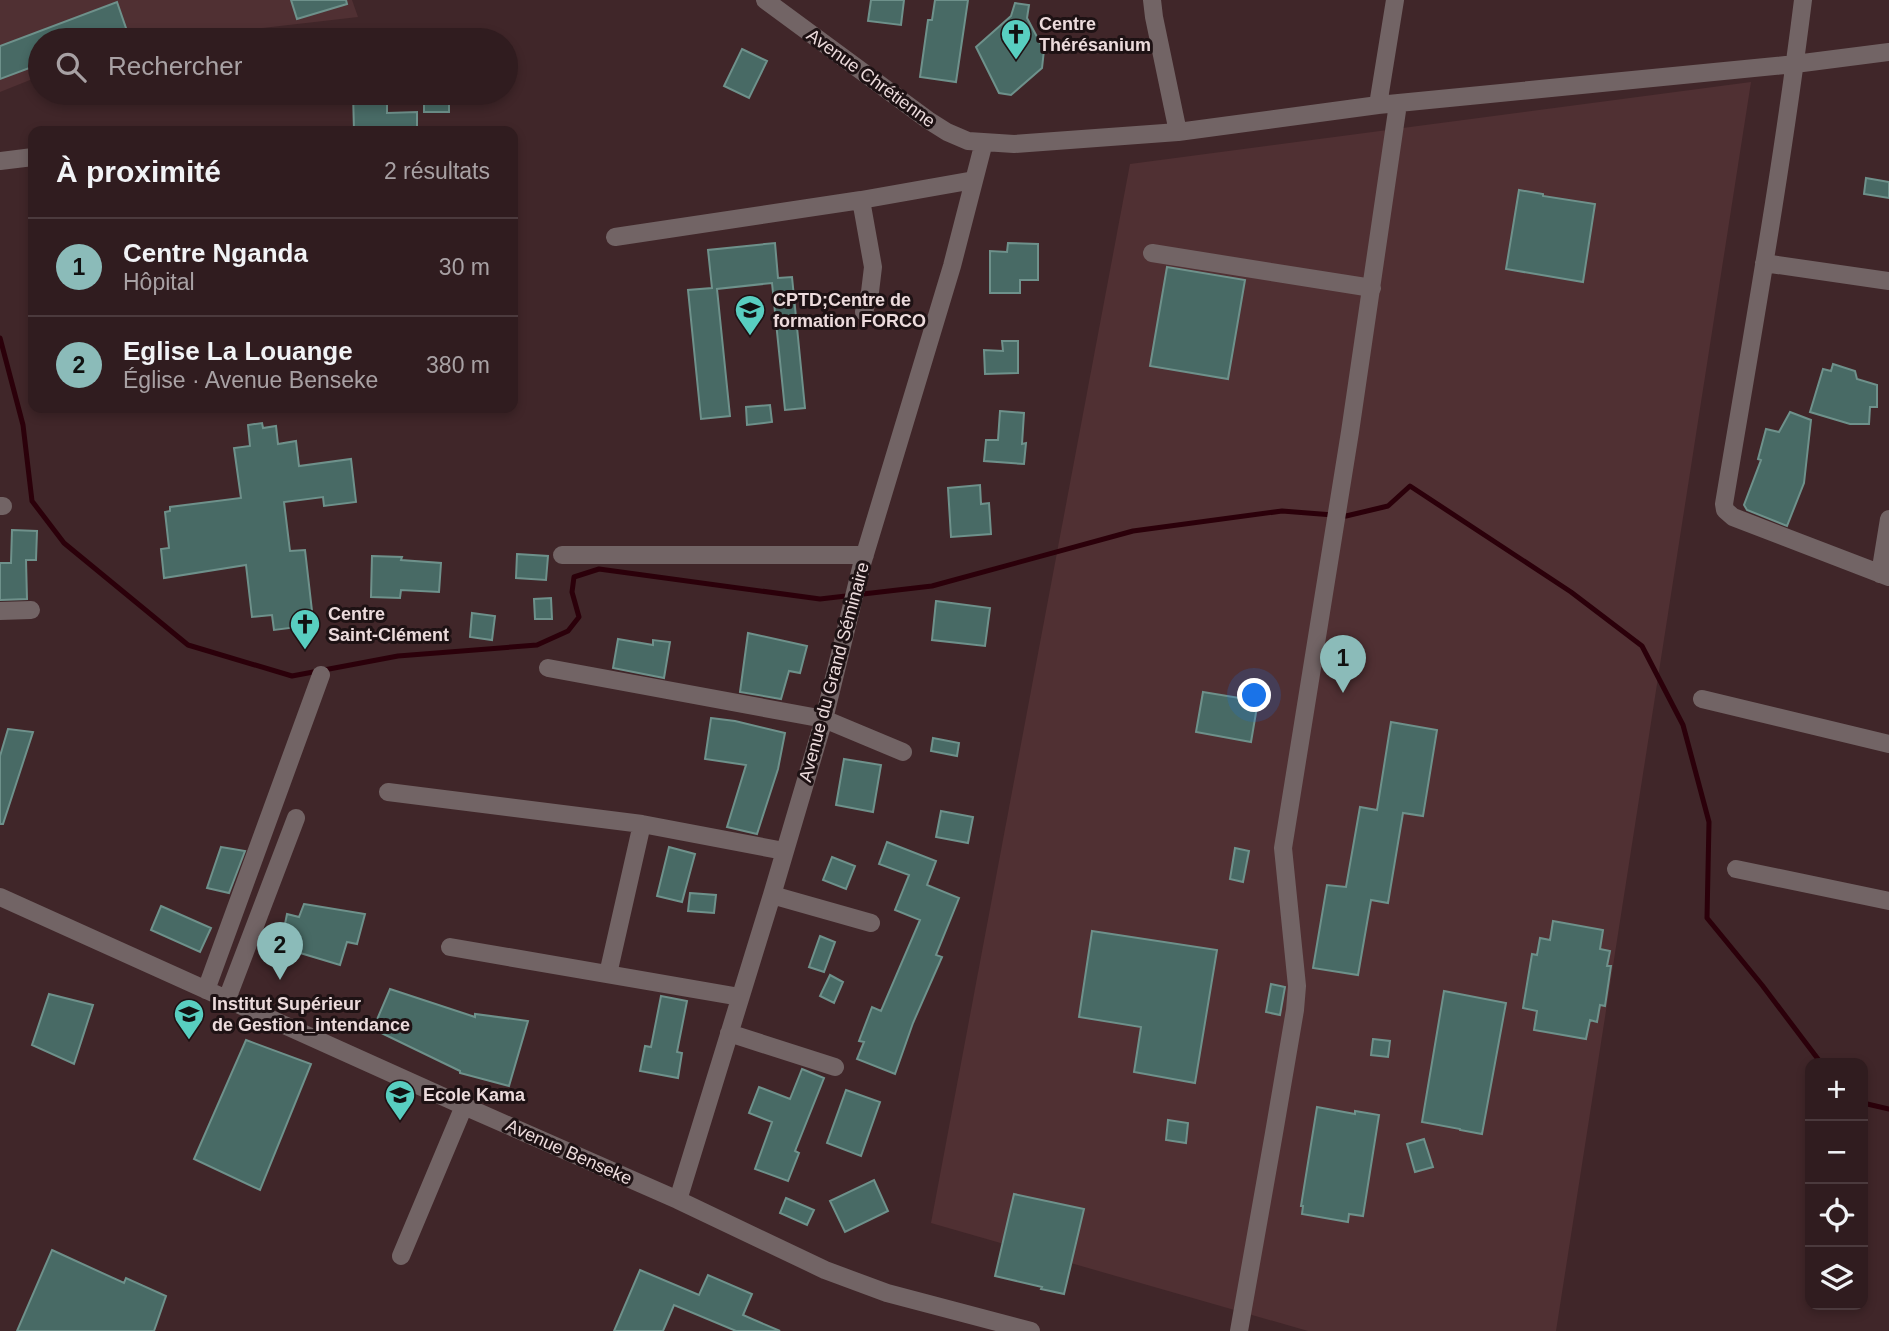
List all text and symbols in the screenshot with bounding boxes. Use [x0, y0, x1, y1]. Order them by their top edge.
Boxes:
place label: Centre Thérésanium [1039, 14, 1151, 55]
church icon: Centre Thérésanium [999, 17, 1033, 61]
street label: Avenue Chrétienne [803, 25, 939, 131]
search box [28, 28, 518, 105]
icon: search [52, 48, 90, 86]
text: Rechercher [108, 51, 242, 81]
text: À proximité [56, 155, 221, 188]
text: 2 résultats [384, 158, 490, 184]
text: Centre Nganda [123, 238, 308, 268]
text: 1 [73, 254, 85, 280]
text: 30 m [439, 254, 490, 280]
text: Hôpital [123, 269, 195, 295]
place label: CPTD;Centre de formation FORCO [773, 290, 926, 331]
school or university icon: CPTD;Centre de formation FORCO [733, 293, 767, 337]
text: Eglise La Louange [123, 336, 353, 366]
text: 2 [73, 352, 85, 378]
text: 380 m [426, 352, 490, 378]
text: Église · Avenue Benseke [123, 367, 378, 393]
street label: Avenue du Grand Séminaire [795, 560, 873, 784]
place label: Centre Saint-Clément [328, 604, 449, 645]
church icon: Centre Saint-Clément [288, 607, 322, 651]
pin: 1 [1320, 635, 1366, 693]
your location [1237, 678, 1271, 712]
pin: 2 [257, 922, 303, 980]
place label: Institut Supérieur de Gestion_intendance [212, 994, 410, 1035]
school or university icon: Institut Supérieur de Gestion_intendance [172, 997, 206, 1041]
map controls [1805, 1058, 1868, 1310]
button: + [1805, 1058, 1868, 1121]
school or university icon: Ecole Kama [383, 1078, 417, 1122]
place label: Ecole Kama [423, 1085, 526, 1105]
street label: Avenue Benseke [503, 1115, 635, 1189]
button: − [1805, 1121, 1868, 1184]
button: locate [1805, 1184, 1868, 1247]
button: layers [1805, 1247, 1868, 1310]

